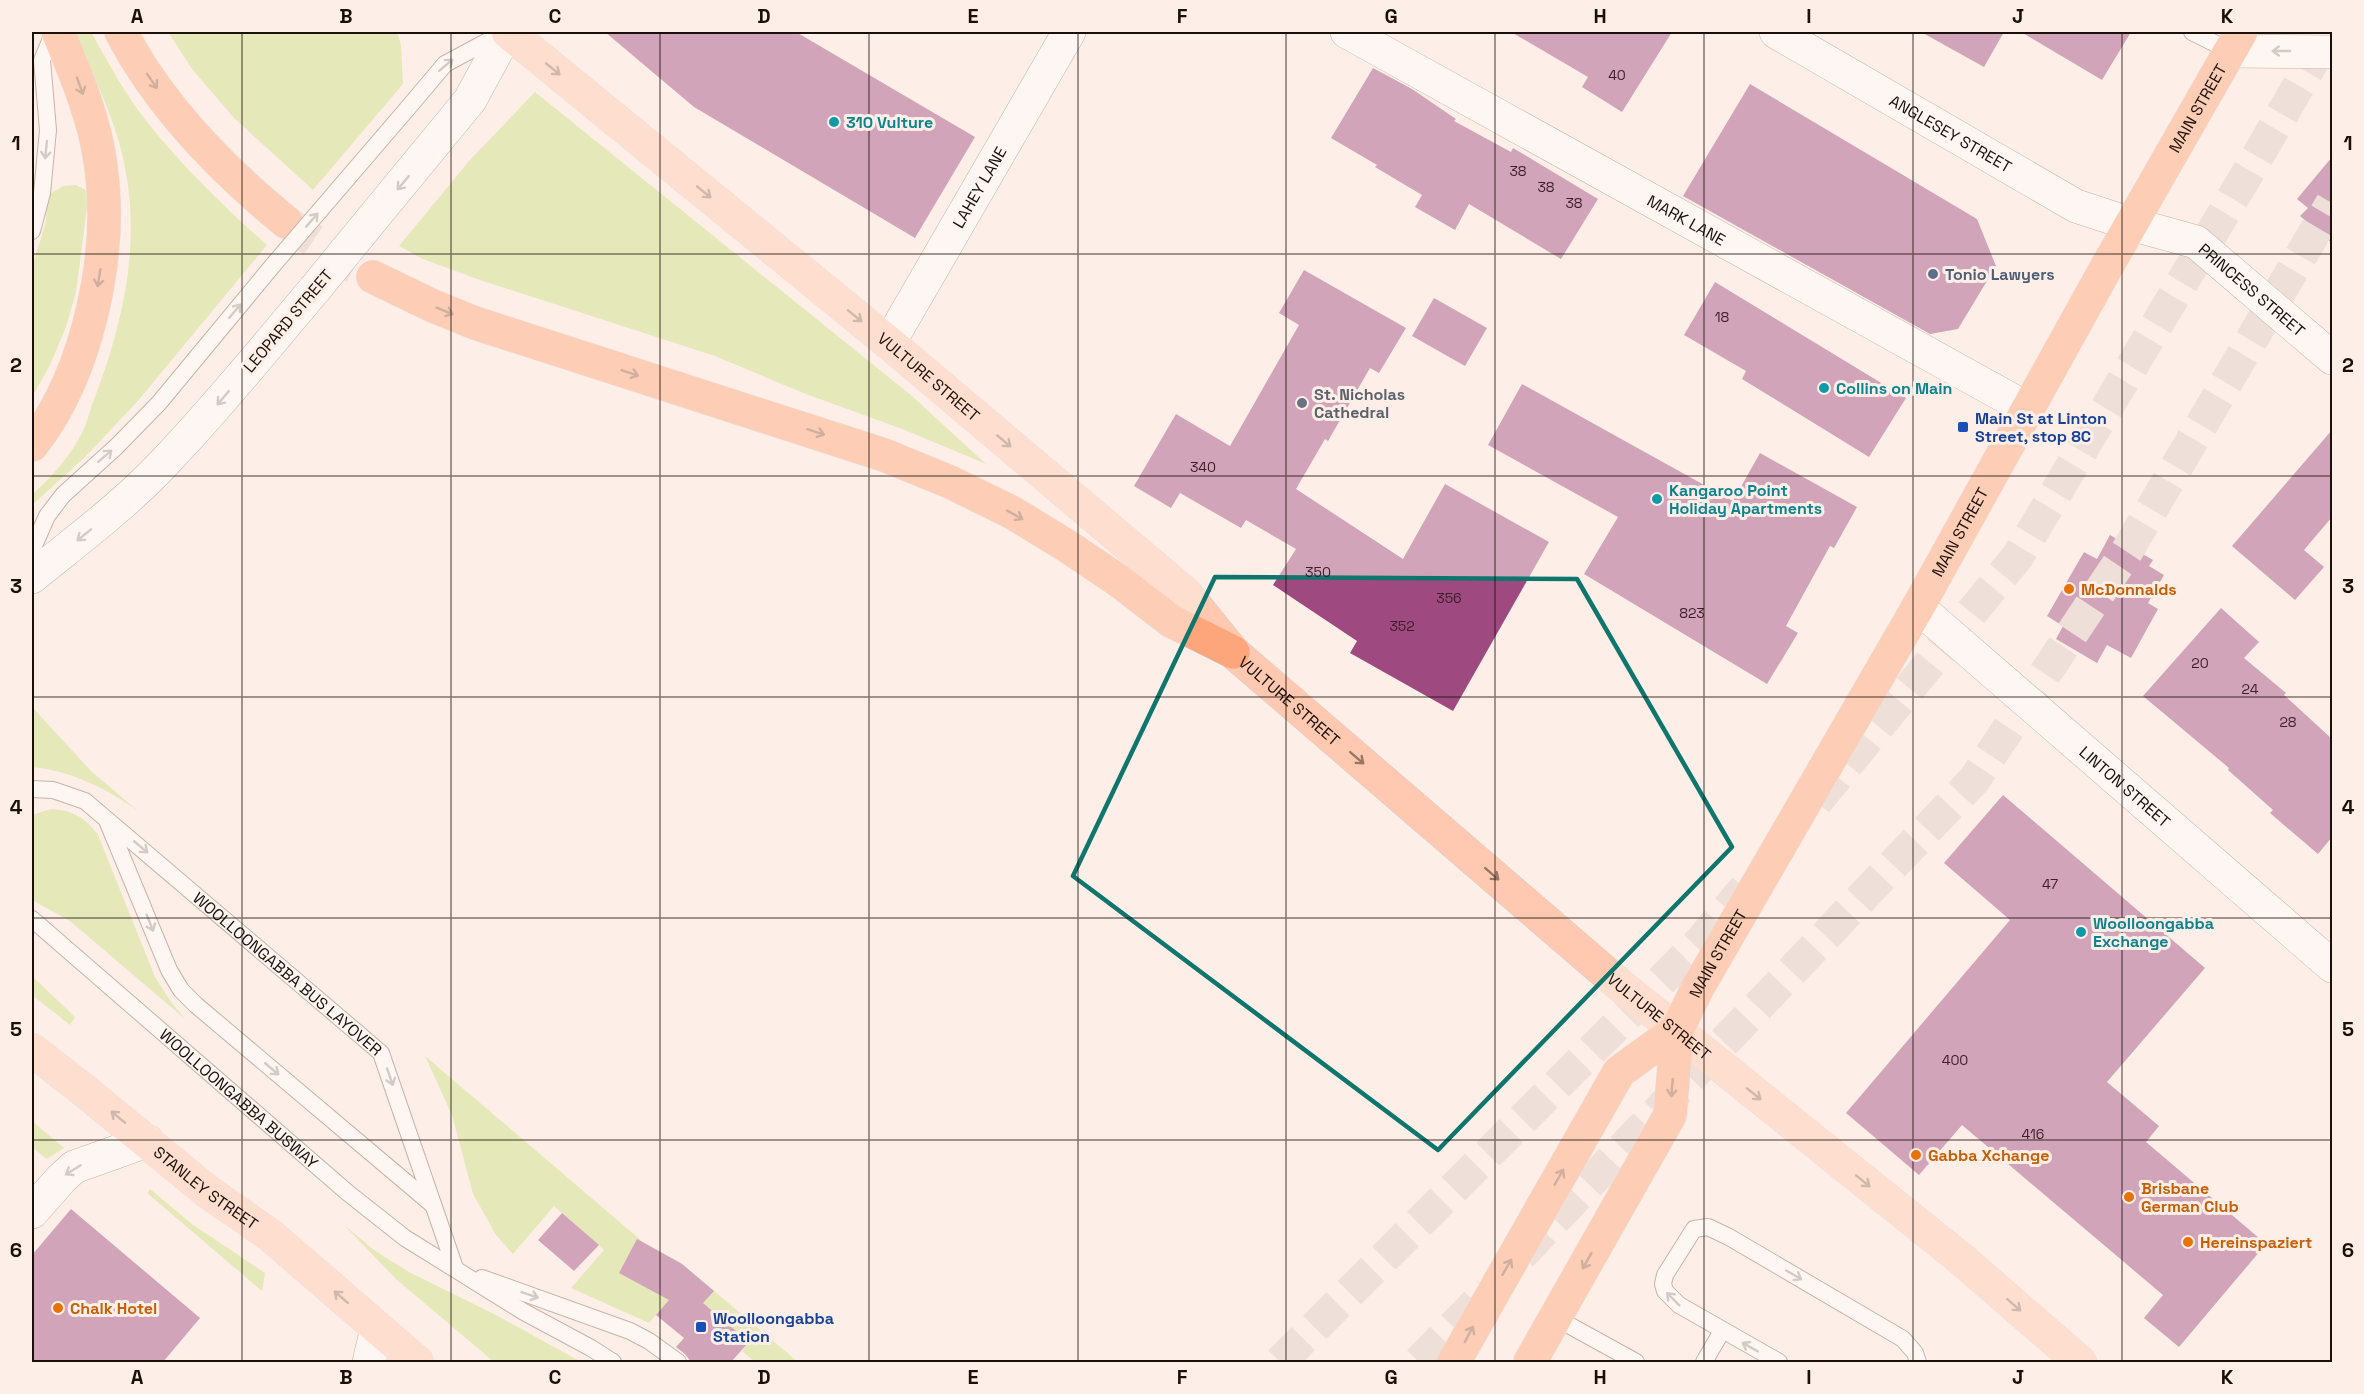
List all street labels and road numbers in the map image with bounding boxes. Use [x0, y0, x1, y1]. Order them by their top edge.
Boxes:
street label: MAIN STREET [2164, 60, 2231, 156]
street label: ANGLESEY STREET [1886, 90, 2016, 177]
street label: LAHEY LANE [947, 143, 1011, 232]
street label: MARK LANE [1644, 190, 1729, 250]
street label: PRINCESS STREET [2194, 238, 2310, 341]
street label: LEOPARD STREET [239, 265, 337, 377]
street label: VULTURE STREET [873, 328, 984, 426]
street label: MAIN STREET [1926, 484, 1993, 580]
street label: VULTURE STREET [1234, 651, 1345, 750]
street label: LINTON STREET [2075, 741, 2175, 832]
street label: WOOLLOONGABBA BUS LAYOVER [189, 887, 387, 1060]
street label: MAIN STREET [1684, 905, 1751, 1001]
street label: VULTURE STREET [1603, 968, 1715, 1065]
street label: WOOLLOONGABBA BUSWAY [155, 1024, 323, 1173]
street label: STANLEY STREET [149, 1141, 262, 1234]

